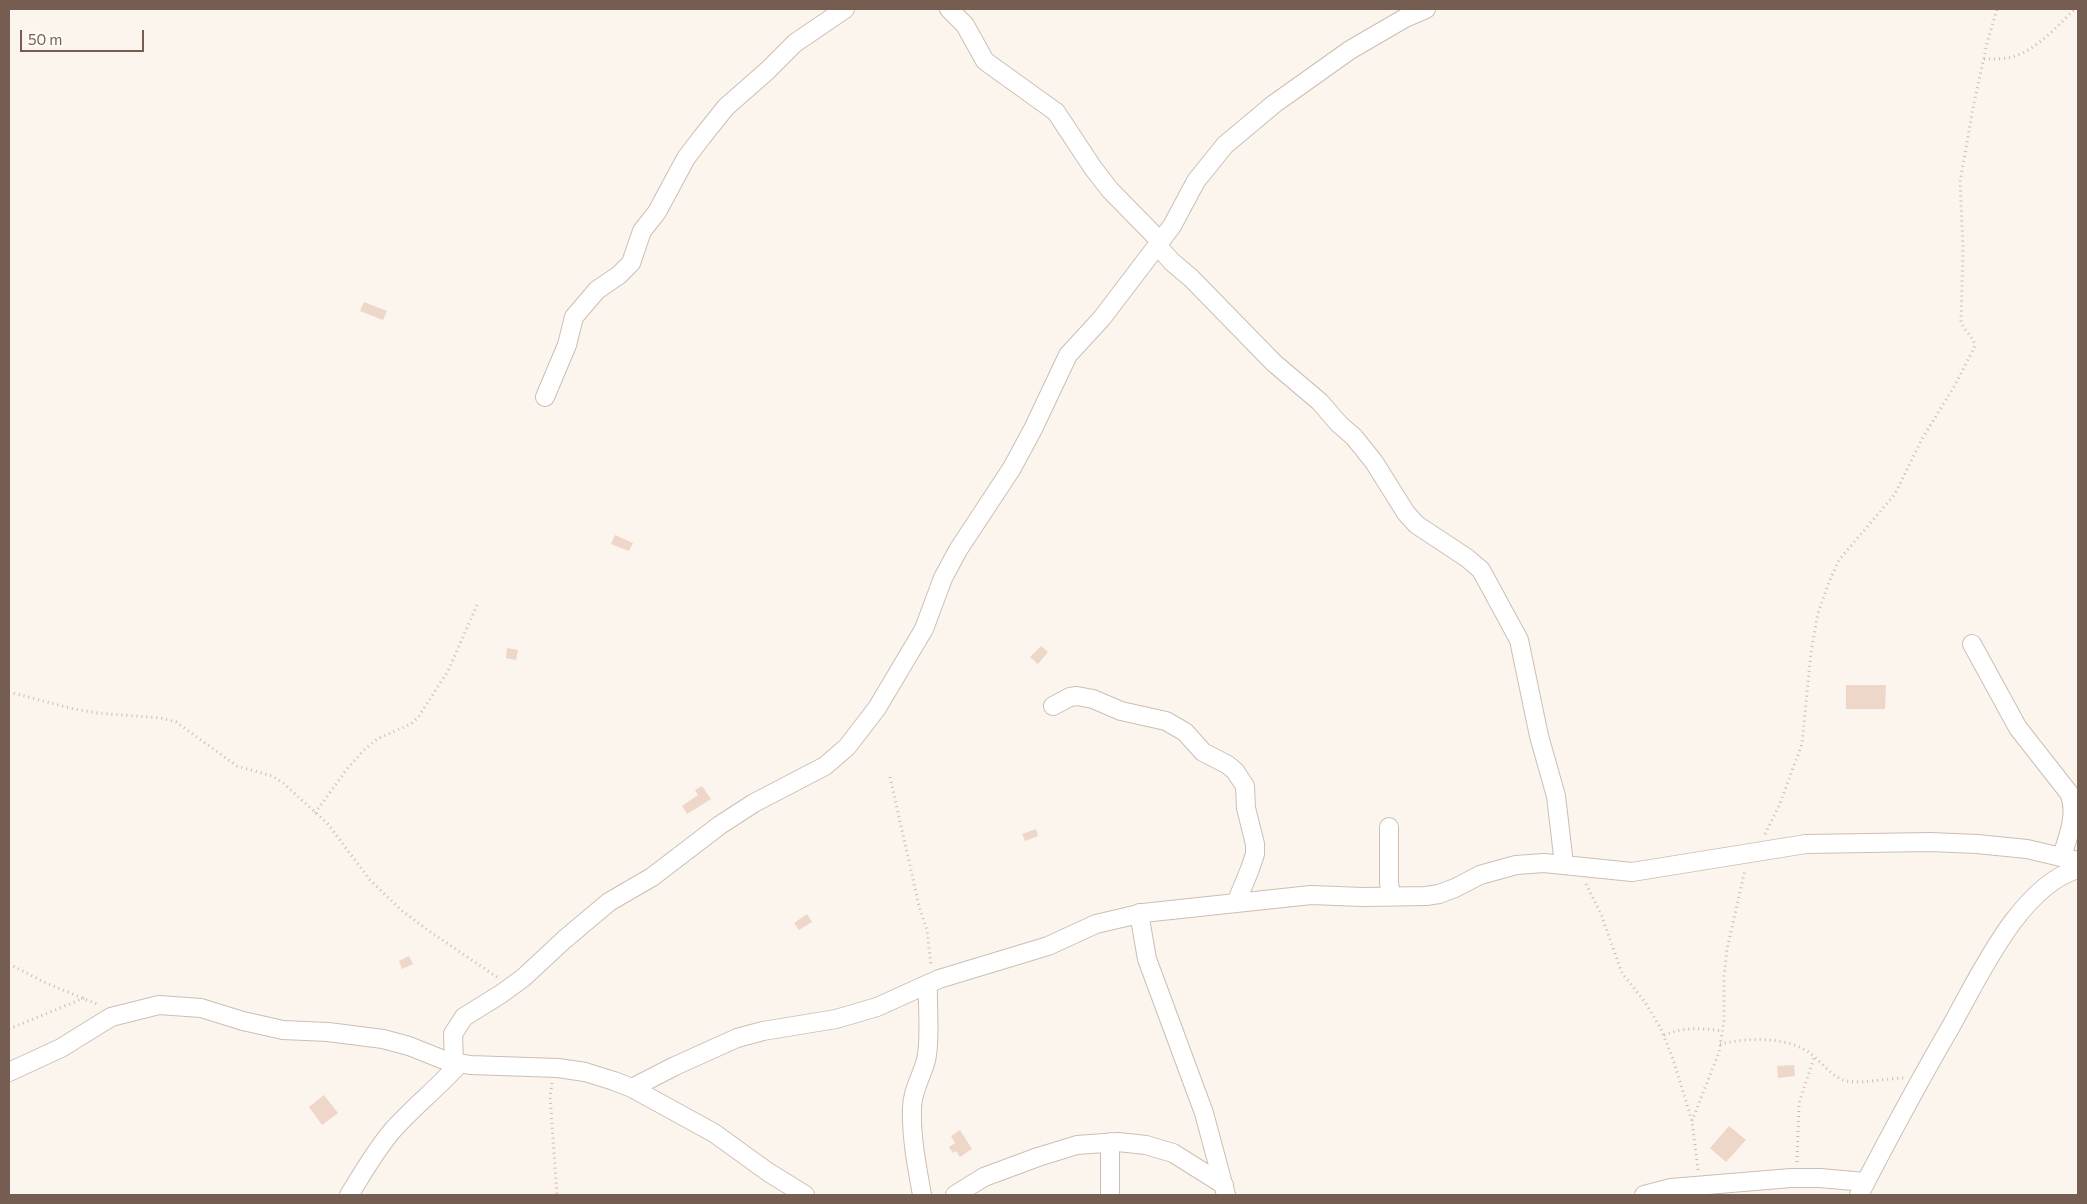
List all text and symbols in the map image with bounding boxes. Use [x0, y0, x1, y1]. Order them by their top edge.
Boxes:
scale bar [22, 20, 146, 52]
text: 50 m [28, 30, 62, 48]

